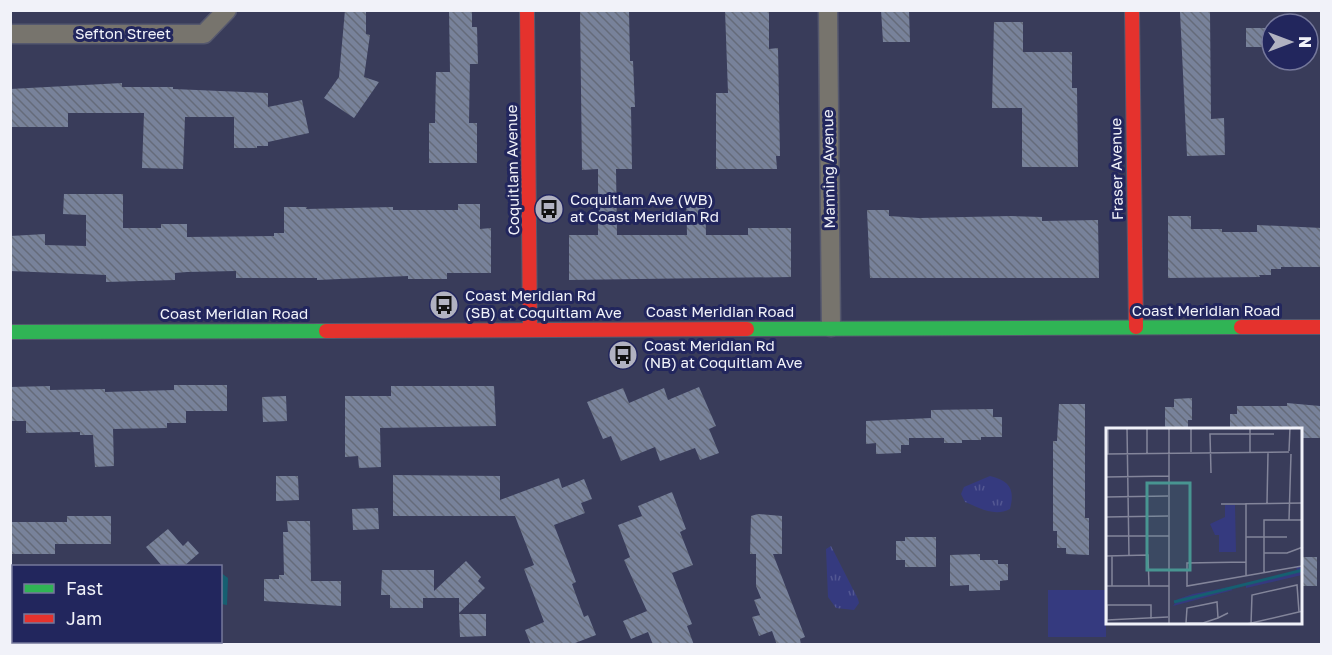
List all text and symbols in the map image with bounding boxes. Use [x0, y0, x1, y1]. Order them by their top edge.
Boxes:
north arrow [1260, 12, 1320, 72]
street label: Sefton Street [75, 24, 171, 42]
text: N [1295, 36, 1315, 48]
street label: Coquitlam Avenue [502, 104, 522, 236]
street label: Manning Avenue [818, 109, 838, 229]
street label: Fraser Avenue [1106, 117, 1126, 220]
place label: Coquitlam Ave (WB) at Coast Meridian Rd [570, 190, 719, 225]
bus stop icon: Coquitlam Ave (WB) at Coast Meridian Rd [533, 193, 565, 225]
place label: Coast Meridian Rd (SB) at Coquitlam Ave [465, 286, 622, 321]
bus stop icon: Coast Meridian Rd (SB) at Coquitlam Ave [428, 289, 460, 321]
street label: Coast Meridian Road [1132, 301, 1280, 319]
street label: Coast Meridian Road [646, 302, 794, 320]
street label: Coast Meridian Road [160, 304, 308, 322]
place label: Coast Meridian Rd (NB) at Coquitlam Ave [644, 336, 803, 371]
bus stop icon: Coast Meridian Rd (NB) at Coquitlam Ave [607, 339, 639, 371]
inset map [1106, 428, 1302, 625]
legend [12, 565, 222, 643]
text: Fast [66, 577, 103, 599]
text: Jam [66, 607, 102, 629]

